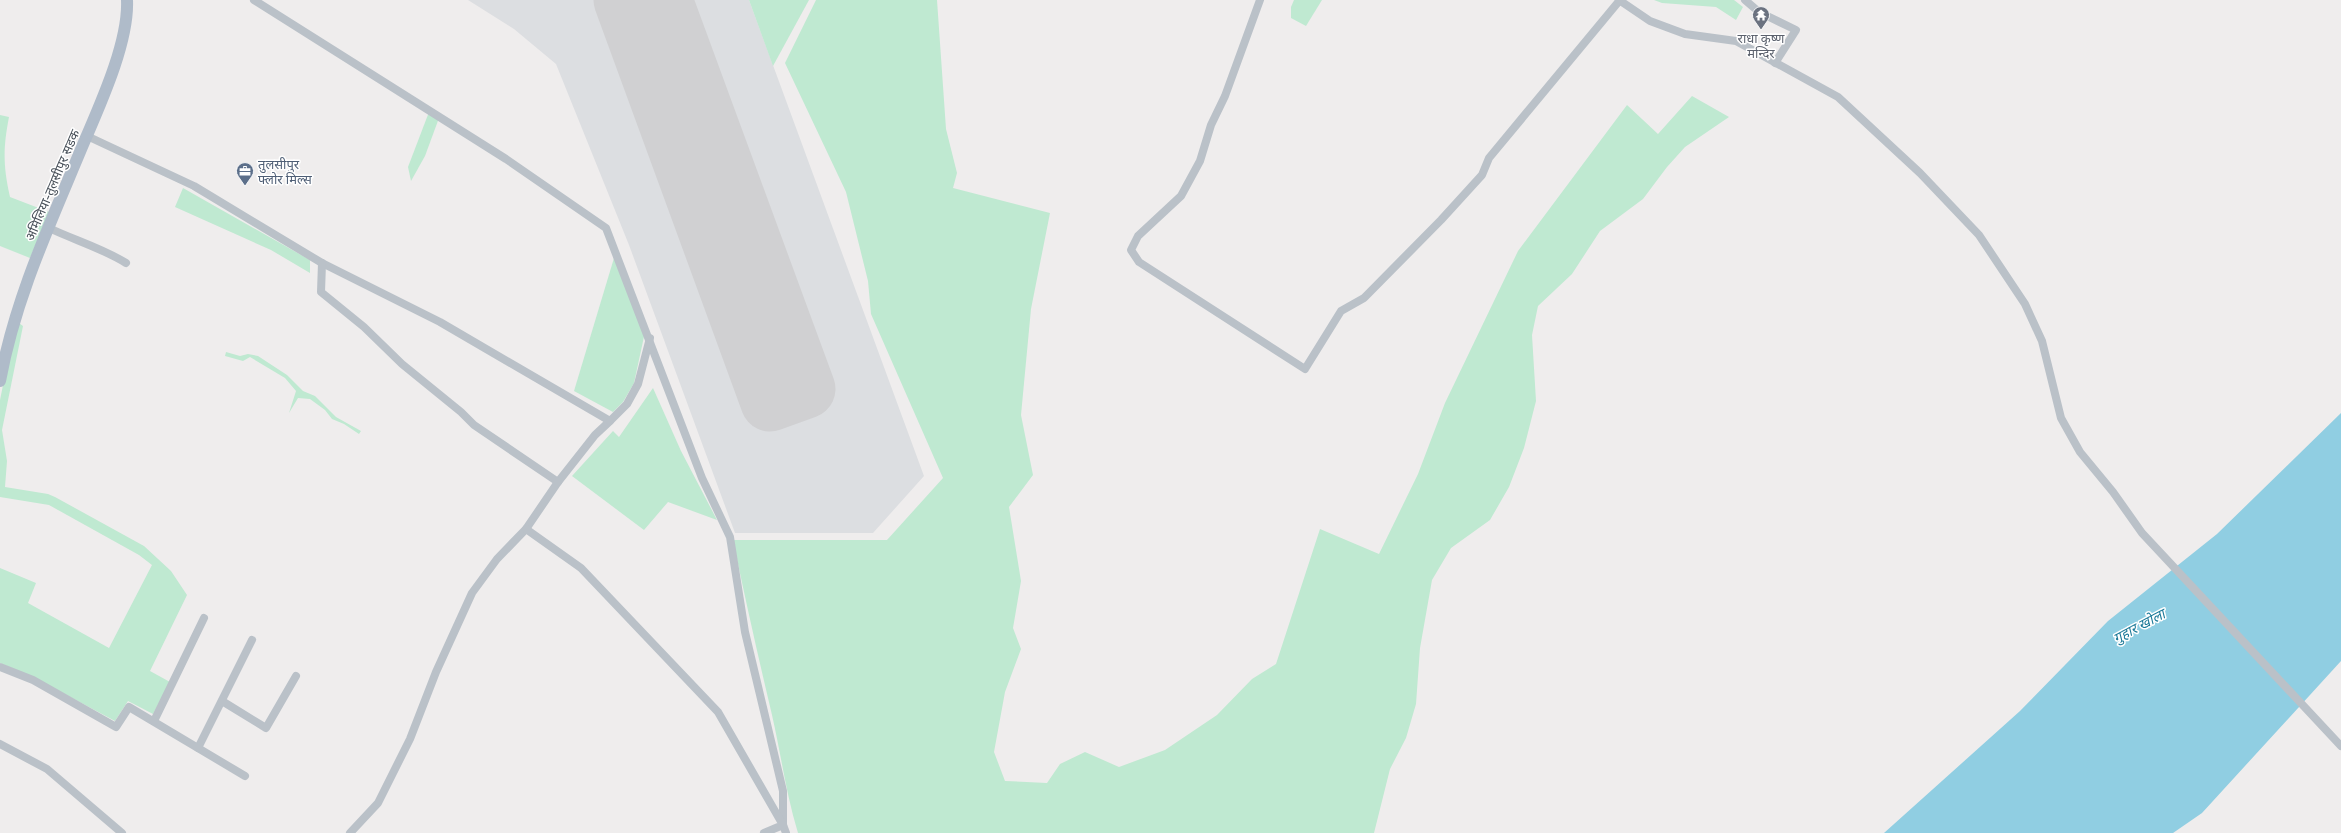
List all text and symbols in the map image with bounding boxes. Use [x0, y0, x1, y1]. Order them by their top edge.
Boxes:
temple icon: राधा कृष्ण मन्दिर [1751, 5, 1771, 30]
place label: राधा कृष्ण मन्दिर [1738, 30, 1785, 61]
street label: अमिलिया-तुलसीपुर सडक [21, 126, 84, 243]
place label: तुलसीपुर फ्लोर मिल्स [258, 156, 312, 187]
office icon: तुलसीपुर फ्लोर मिल्स [235, 161, 255, 186]
water label: गुहार खोला [2110, 603, 2171, 647]

